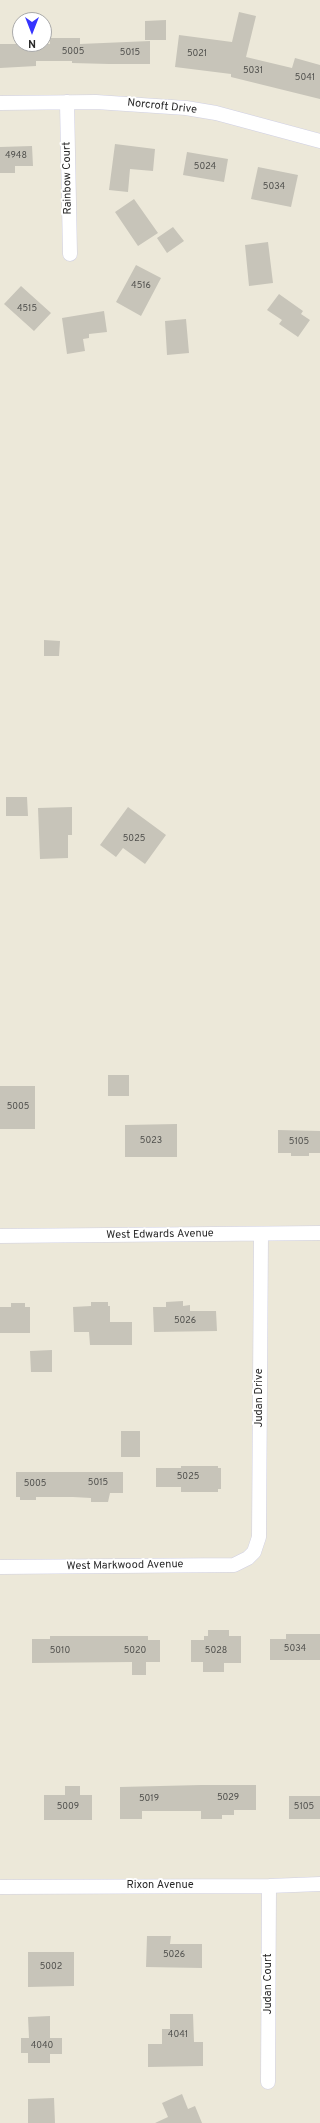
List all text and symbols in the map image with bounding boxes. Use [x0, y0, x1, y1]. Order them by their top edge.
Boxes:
north arrow [12, 12, 52, 52]
text: N [28, 36, 36, 50]
house number: 5005 [62, 47, 84, 57]
house number: 5015 [120, 48, 140, 58]
house number: 5021 [187, 49, 207, 59]
house number: 5031 [243, 66, 263, 76]
house number: 5041 [295, 73, 315, 83]
street label: Norcroft Drive [126, 97, 198, 117]
street label: Rainbow Court [61, 141, 75, 215]
house number: 4948 [5, 151, 27, 161]
house number: 5024 [194, 162, 216, 172]
house number: 5034 [263, 182, 285, 192]
house number: 4516 [131, 281, 151, 291]
house number: 4515 [17, 304, 37, 314]
house number: 5025 [123, 834, 145, 844]
house number: 5005 [7, 1102, 29, 1112]
house number: 5023 [140, 1136, 162, 1146]
house number: 5105 [289, 1137, 309, 1147]
street label: West Edwards Avenue [106, 1227, 214, 1243]
house number: 5026 [174, 1316, 196, 1326]
street label: Judan Drive [253, 1368, 267, 1428]
house number: 5025 [177, 1472, 199, 1482]
house number: 5015 [88, 1478, 108, 1488]
house number: 5005 [24, 1479, 46, 1489]
street label: West Markwood Avenue [66, 1558, 184, 1574]
house number: 5034 [284, 1644, 306, 1654]
house number: 5010 [50, 1646, 70, 1656]
house number: 5020 [124, 1646, 146, 1656]
house number: 5028 [205, 1646, 227, 1656]
house number: 5029 [217, 1793, 239, 1803]
house number: 5019 [139, 1794, 159, 1804]
house number: 5009 [57, 1802, 79, 1812]
house number: 5105 [294, 1802, 314, 1812]
street label: Rixon Avenue [126, 1879, 194, 1893]
house number: 5026 [163, 1950, 185, 1960]
street label: Judan Court [262, 1953, 276, 2015]
house number: 5002 [40, 1962, 62, 1972]
house number: 4041 [168, 2030, 188, 2040]
house number: 4040 [31, 2041, 53, 2051]

